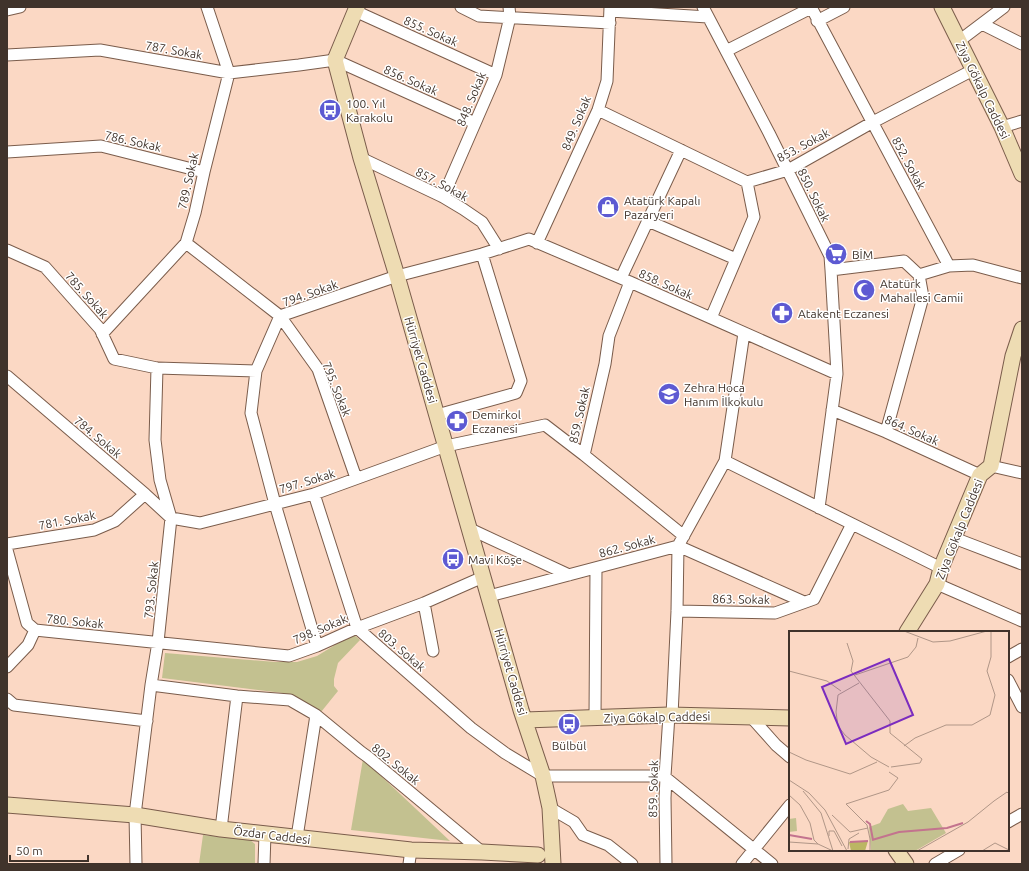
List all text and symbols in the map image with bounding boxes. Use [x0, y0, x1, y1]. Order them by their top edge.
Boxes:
street label: 855. Sokak [402, 13, 460, 49]
street label: 787. Sokak [145, 39, 203, 61]
street label: Ziya Gökalp Caddesi [954, 39, 1012, 141]
street label: 856. Sokak [382, 62, 440, 98]
street label: 848. Sokak [454, 70, 488, 128]
street label: 849. Sokak [559, 94, 593, 152]
bus stop icon: 100. Yıl Karakolu [317, 97, 343, 123]
place label: 100. Yıl Karakolu [346, 97, 393, 124]
street label: 853. Sokak [775, 126, 831, 164]
street label: 786. Sokak [103, 128, 163, 154]
street label: 852. Sokak [890, 135, 928, 191]
street label: 789. Sokak [175, 151, 201, 211]
street label: 857. Sokak [414, 165, 470, 203]
street label: 850. Sokak [796, 166, 832, 224]
shop icon: Atatürk Kapalı Pazaryeri [595, 194, 621, 220]
place label: Atatürk Kapalı Pazaryeri [624, 194, 700, 221]
supermarket icon: BİM [823, 241, 849, 267]
place label: BİM [852, 248, 873, 261]
street label: 858. Sokak [637, 266, 695, 302]
street label: 785. Sokak [63, 269, 111, 321]
street label: 794. Sokak [281, 277, 339, 309]
mosque icon: Atatürk Mahallesi Camii [851, 277, 877, 303]
place label: Atatürk Mahallesi Camii [880, 277, 963, 304]
pharmacy icon: Atakent Eczanesi [769, 300, 795, 326]
place label: Atakent Eczanesi [798, 307, 889, 320]
street label: Hürriyet Caddesi [402, 315, 440, 405]
street label: 795. Sokak [320, 360, 354, 418]
school or university icon: Zehra Hoca Hanım İlkokulu [656, 381, 682, 407]
place label: Zehra Hoca Hanım İlkokulu [684, 381, 763, 408]
street label: 859. Sokak [566, 385, 592, 445]
pharmacy icon: Demirkol Eczanesi [444, 408, 470, 434]
place label: Demirkol Eczanesi [472, 408, 521, 435]
street label: 864. Sokak [883, 412, 941, 448]
street label: 784. Sokak [72, 414, 124, 460]
street label: 797. Sokak [278, 466, 336, 496]
street label: Ziya Gökalp Caddesi [933, 477, 985, 581]
street label: 781. Sokak [37, 508, 97, 532]
street label: 862. Sokak [598, 532, 656, 560]
bus stop icon: Mavi Köşe [440, 546, 466, 572]
place label: Mavi Köşe [468, 553, 522, 566]
street label: 793. Sokak [142, 561, 160, 619]
street label: 863. Sokak [712, 592, 770, 606]
street label: 780. Sokak [46, 612, 104, 630]
street label: 798. Sokak [291, 612, 349, 646]
street label: 803. Sokak [376, 626, 428, 674]
street label: Hürriyet Caddesi [492, 627, 530, 717]
inset map [789, 631, 1009, 851]
street label: Ziya Gökalp Caddesi [603, 710, 711, 724]
bus stop icon: Bülbül [556, 711, 582, 737]
place label: Bülbül [552, 739, 586, 752]
street label: 802. Sokak [370, 741, 422, 787]
street label: 859. Sokak [646, 760, 660, 818]
street label: Özdar Caddesi [233, 824, 311, 846]
scale bar [10, 837, 88, 863]
text: 50 m [16, 844, 43, 857]

